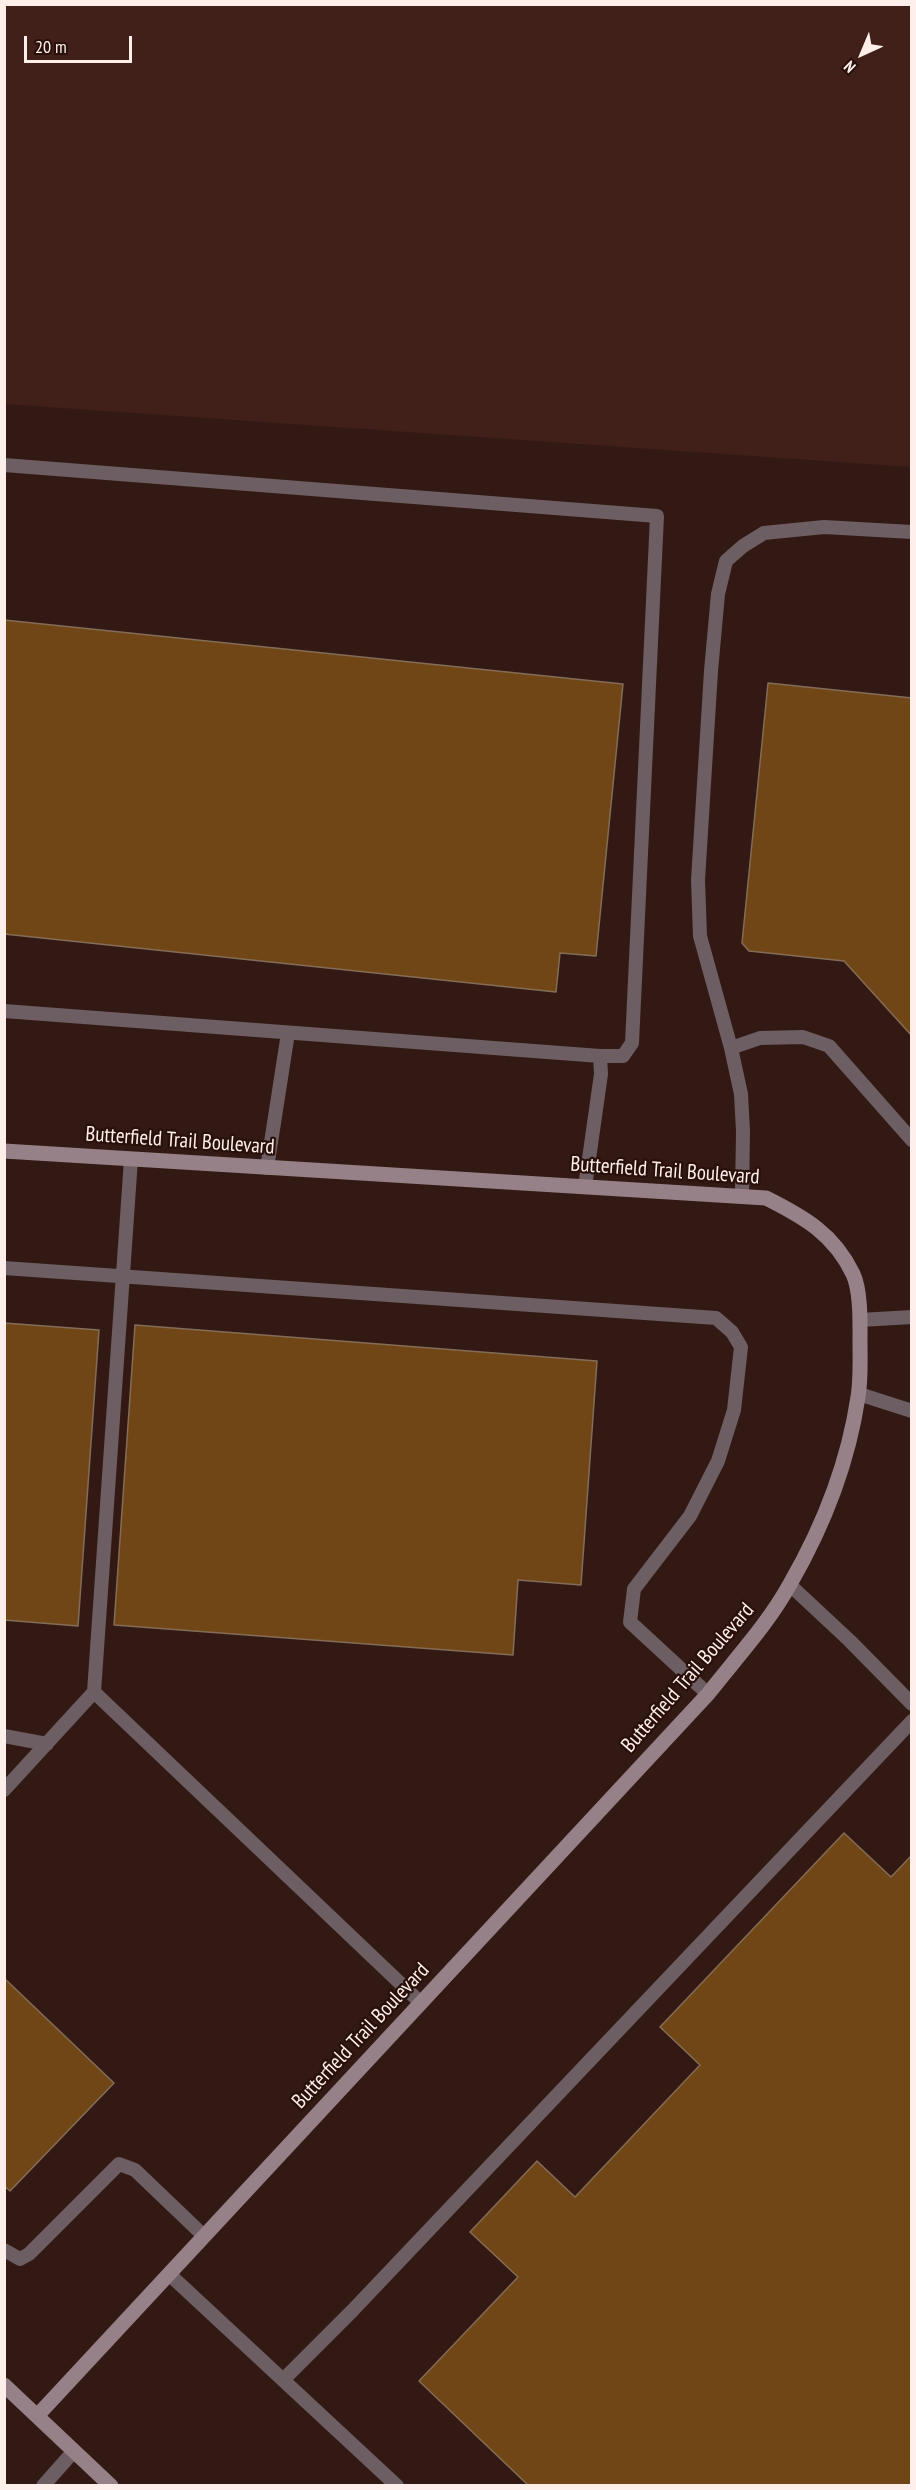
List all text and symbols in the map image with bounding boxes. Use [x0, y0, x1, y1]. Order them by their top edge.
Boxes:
scale bar [27, 24, 135, 62]
north arrow [832, 24, 892, 84]
text: 20 m [35, 35, 67, 58]
text: N [839, 57, 860, 77]
street label: Butterfield Trail Boulevard [85, 1122, 275, 1160]
street label: Butterfield Trail Boulevard [570, 1152, 760, 1190]
street label: Butterfield Trail Boulevard [616, 1598, 760, 1758]
street label: Butterfield Trail Boulevard [287, 1958, 435, 2114]

